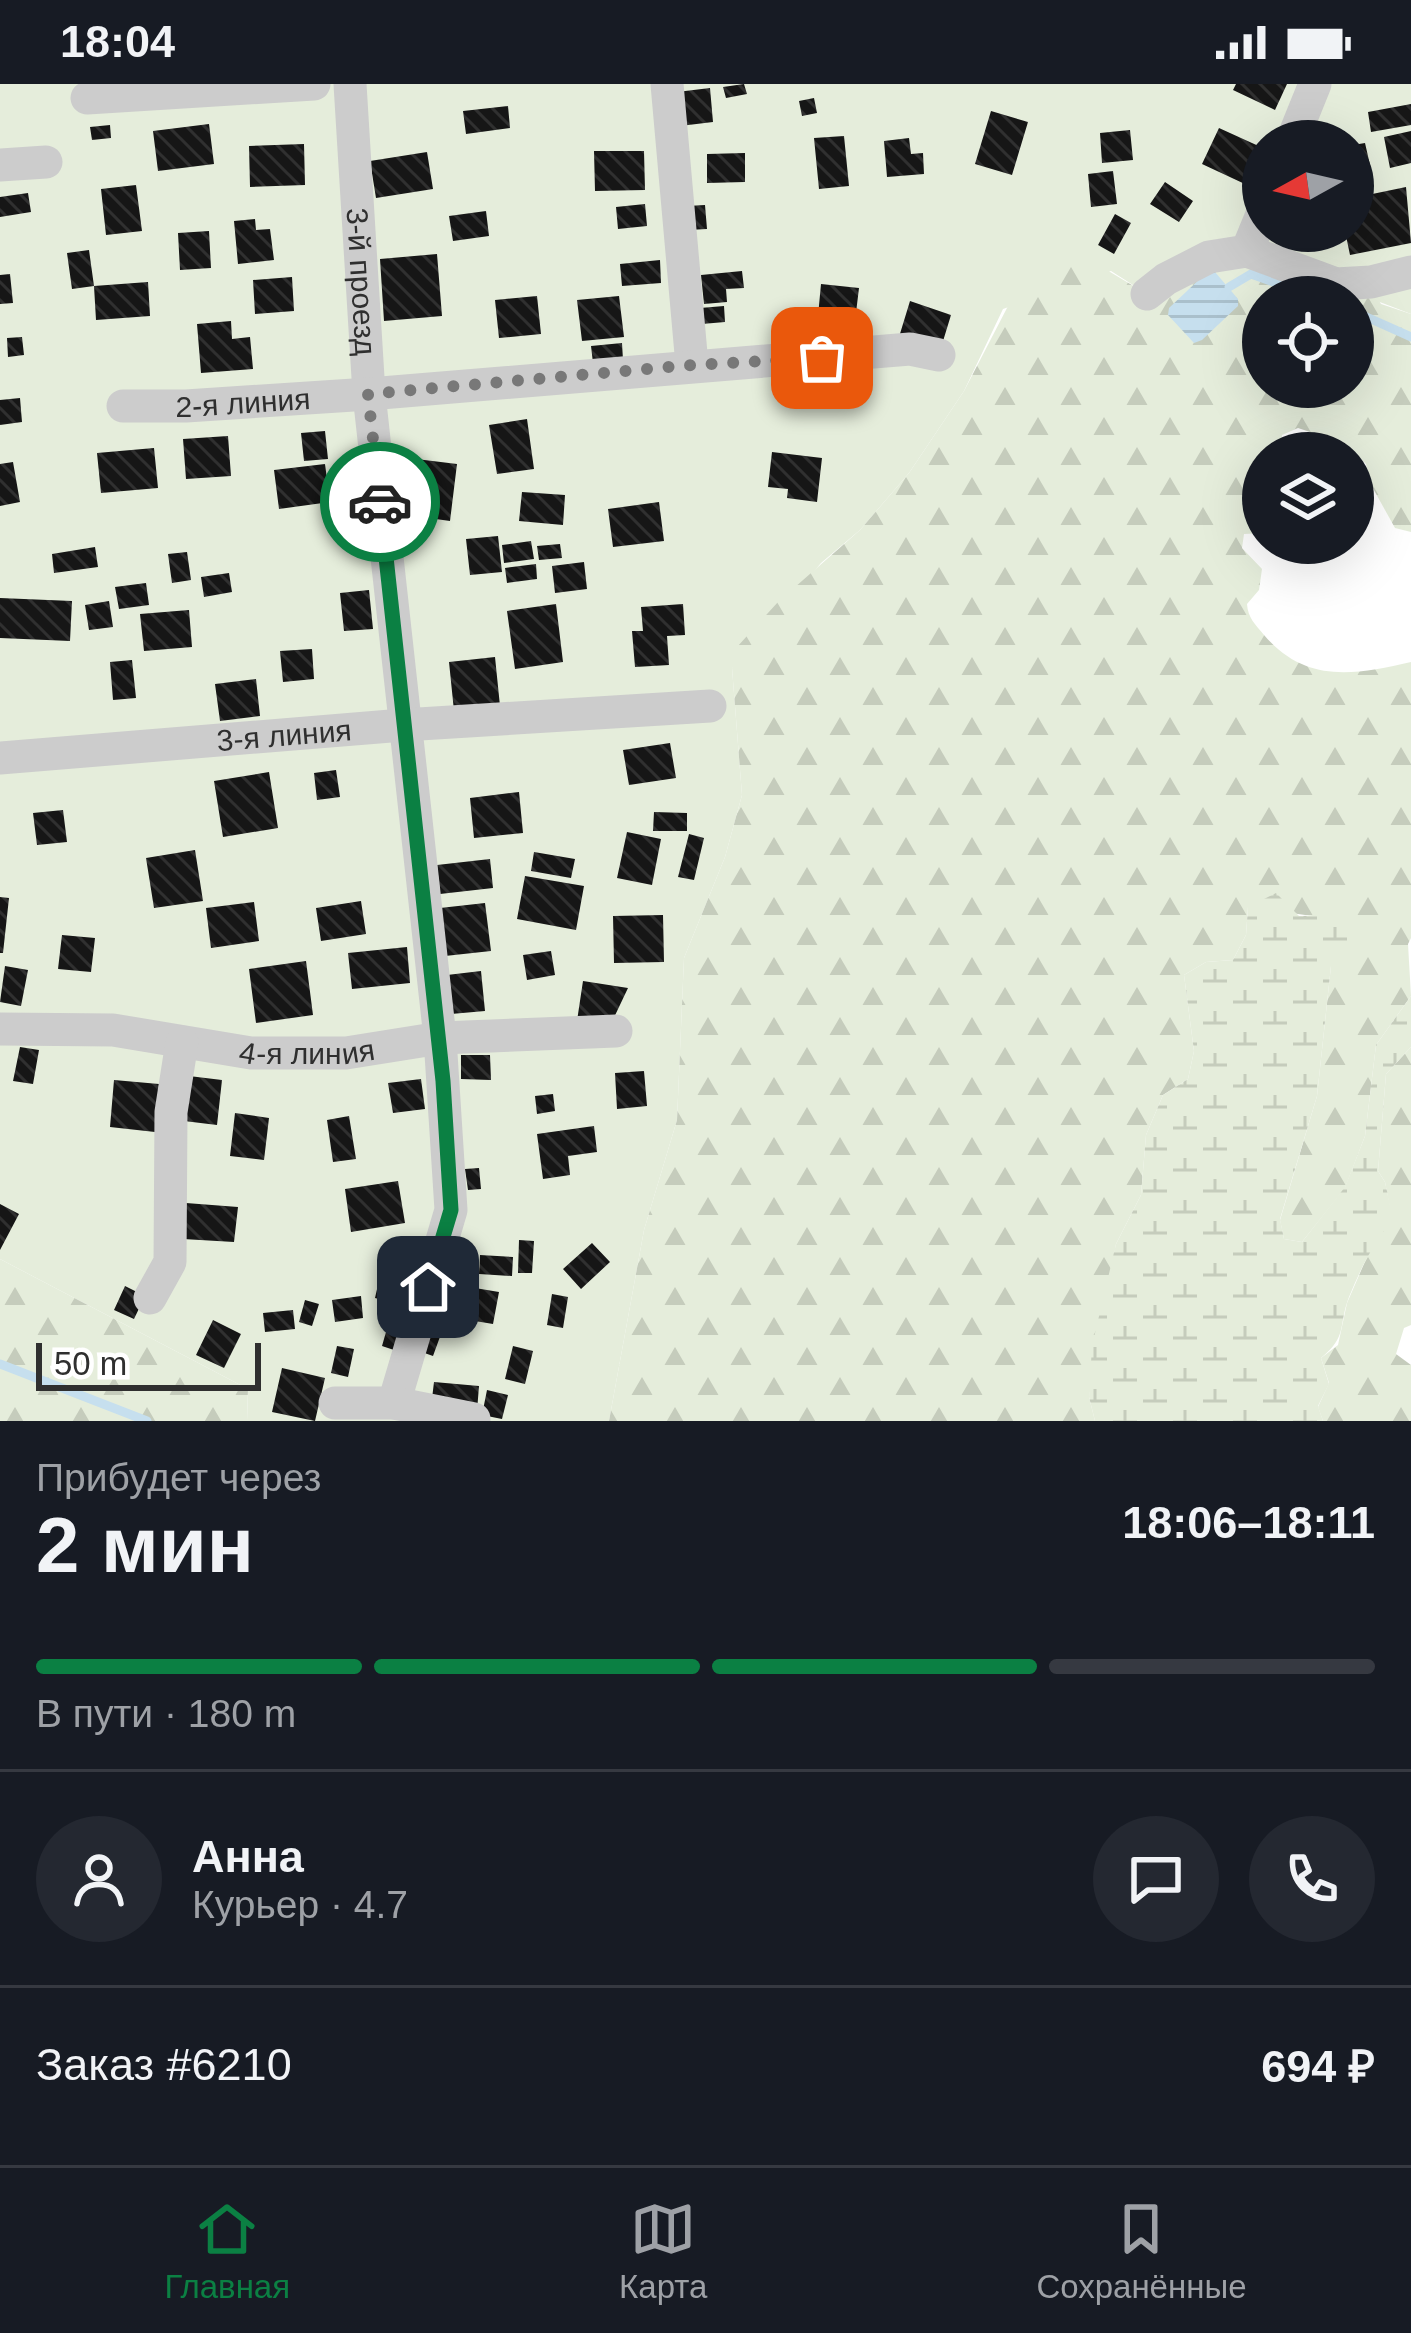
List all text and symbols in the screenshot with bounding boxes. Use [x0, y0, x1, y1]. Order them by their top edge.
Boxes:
text: 18:04 [60, 16, 175, 67]
north arrow [1242, 120, 1374, 252]
map controls [1242, 120, 1374, 564]
street label: 3-й проезд [341, 207, 383, 357]
button: locate [1242, 276, 1374, 408]
pin [771, 307, 873, 409]
icon: bag [789, 325, 855, 391]
street label: 2-я линия [175, 381, 311, 423]
button: layers [1242, 432, 1374, 564]
courier [320, 442, 440, 562]
icon: car [347, 469, 413, 535]
street label: 3-я линия [215, 713, 353, 757]
street label: 4-я линия [237, 1032, 377, 1070]
pin [377, 1236, 479, 1338]
icon: home [395, 1254, 461, 1320]
scale bar [36, 1337, 261, 1390]
text: 50 m [54, 1345, 127, 1382]
text: Прибудет через [36, 1456, 321, 1499]
text: 18:06–18:11 [1122, 1497, 1375, 1548]
text: 2 мин [36, 1501, 254, 1589]
text: В пути · 180 m [36, 1692, 296, 1735]
button: person [36, 1816, 162, 1942]
button: chat [1093, 1816, 1219, 1942]
button: phone [1249, 1816, 1375, 1942]
text: Анна [192, 1831, 304, 1882]
text: Курьер · 4.7 [192, 1883, 408, 1926]
text: Заказ #6210 [36, 2039, 292, 2090]
text: 694 ₽ [1261, 2041, 1375, 2092]
tab: Главная [164, 2196, 290, 2306]
tab: Карта [619, 2196, 707, 2306]
tab: Сохранённые [1036, 2196, 1247, 2306]

